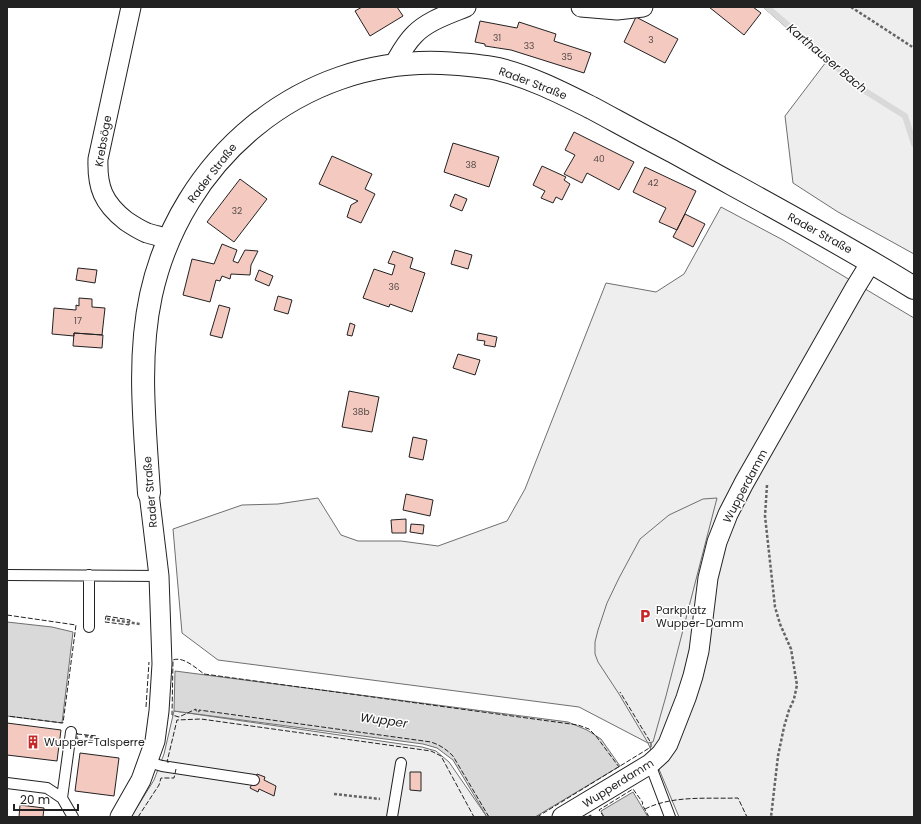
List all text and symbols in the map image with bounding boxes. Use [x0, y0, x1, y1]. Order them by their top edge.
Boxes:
water label: Karthauser Bach [783, 19, 871, 97]
house number: 31 [493, 32, 501, 44]
house number: 3 [648, 34, 654, 46]
house number: 33 [524, 40, 534, 52]
house number: 35 [562, 51, 573, 63]
street label: Rader Straße [497, 63, 570, 103]
street label: Krebsöge [91, 114, 115, 168]
street label: Rader Straße [184, 140, 240, 206]
house number: 40 [593, 153, 605, 165]
house number: 38 [466, 159, 477, 171]
house number: 42 [648, 177, 658, 189]
house number: 32 [232, 205, 242, 217]
street label: Rader Straße [785, 209, 855, 257]
house number: 36 [388, 281, 400, 293]
house number: 17 [74, 315, 82, 327]
house number: 38b [352, 406, 370, 418]
street label: Wupperdamm [719, 446, 771, 526]
street label: Rader Straße [139, 455, 161, 528]
place label: Parkplatz Wupper-Damm [656, 602, 744, 631]
parking icon: Parkplatz Wupper-Damm [637, 608, 653, 624]
water label: Wupper [359, 708, 409, 732]
building icon: Wupper-Talsperre [25, 734, 41, 750]
place label: Wupper-Talsperre [44, 734, 145, 750]
street label: Wupperdamm [579, 755, 657, 811]
scale bar [14, 786, 78, 812]
text: 20 m [20, 791, 50, 808]

